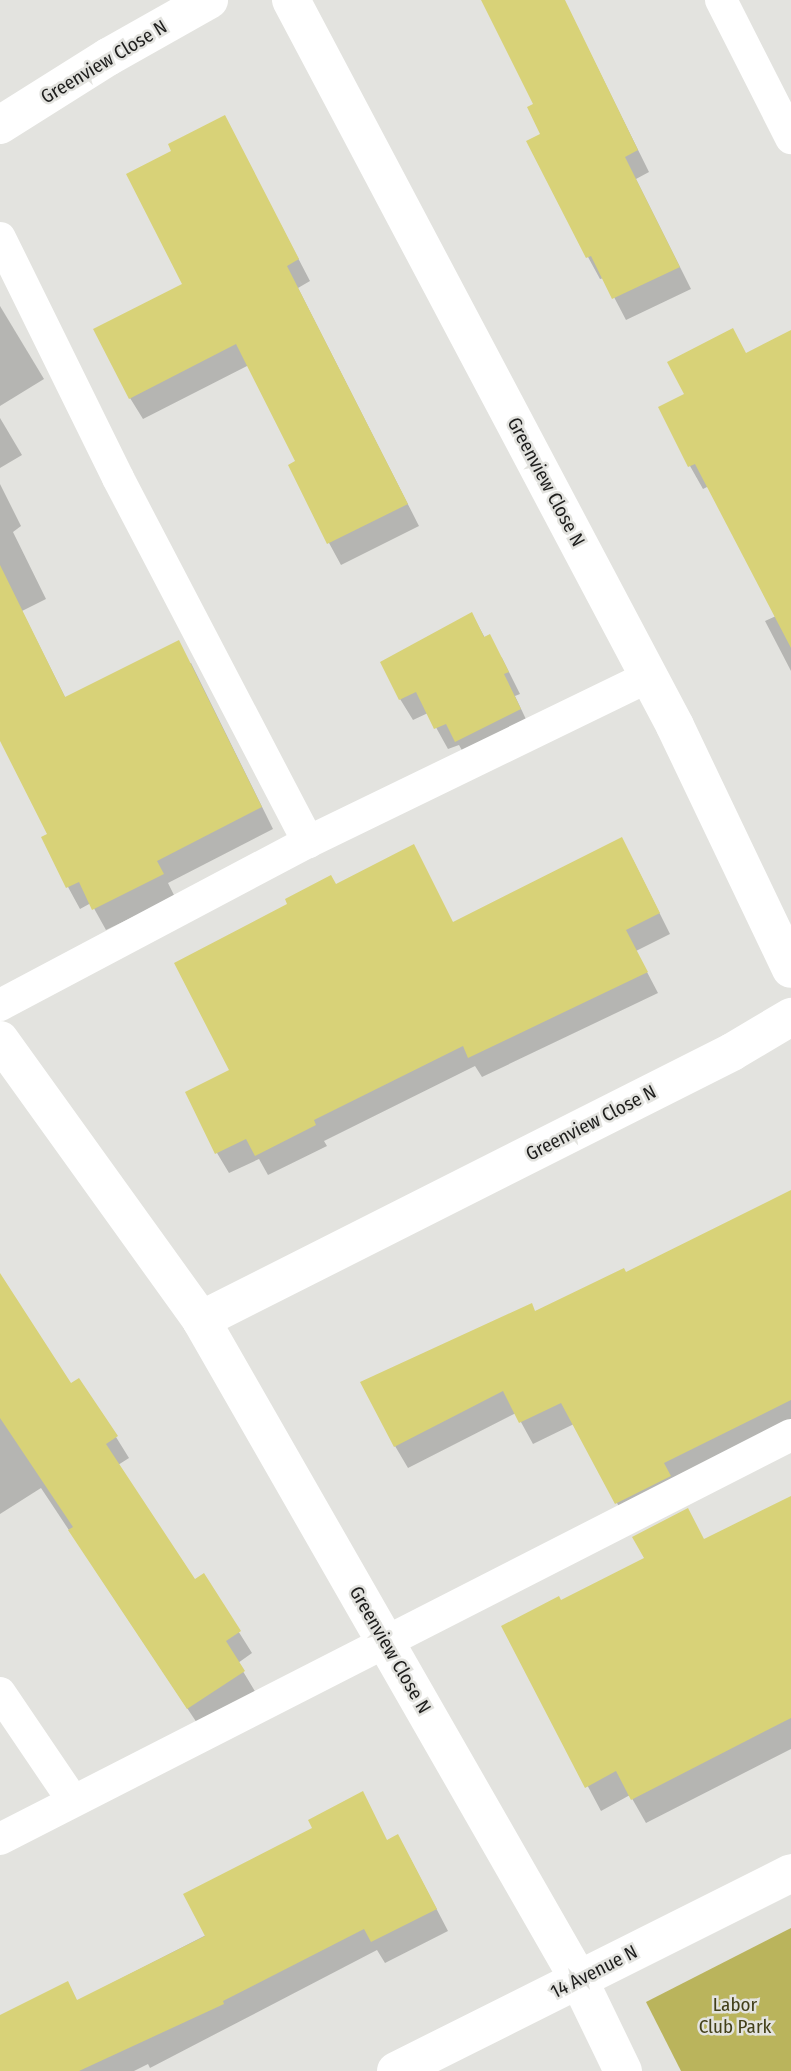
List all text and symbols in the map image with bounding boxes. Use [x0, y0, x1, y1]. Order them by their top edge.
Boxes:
street label: Greenview Close N [37, 15, 171, 109]
street label: Greenview Close N [502, 413, 590, 551]
street label: Greenview Close N [522, 1080, 660, 1166]
street label: Greenview Close N [344, 1582, 436, 1718]
street label: 14 Avenue N [547, 1940, 641, 2004]
park label: Labor Club Park [699, 1994, 771, 2038]

